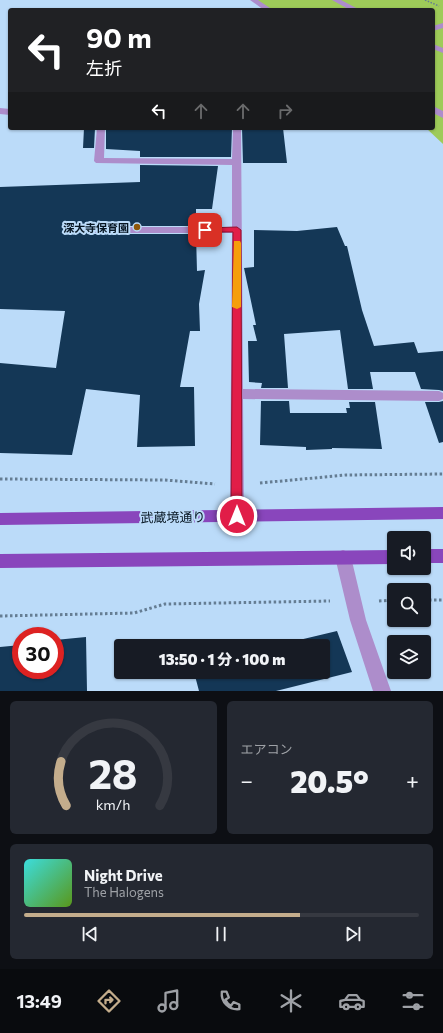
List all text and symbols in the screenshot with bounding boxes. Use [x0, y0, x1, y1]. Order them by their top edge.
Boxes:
text: 90 m [86, 20, 152, 54]
icon: left [20, 24, 72, 76]
text: 左折 [86, 57, 122, 79]
icon: left [148, 100, 170, 122]
icon: ahead [190, 100, 212, 122]
icon: ahead [232, 100, 254, 122]
icon: right [274, 100, 296, 122]
pin [188, 213, 222, 247]
icon: arrive [194, 219, 216, 241]
place label: 深大寺保育園 [63, 221, 129, 234]
marker: 深大寺保育園 [132, 222, 142, 232]
position arrow [216, 495, 258, 537]
street label: 武蔵境通り [140, 508, 206, 526]
map controls [387, 531, 431, 679]
button: sound [387, 531, 431, 575]
button: search [387, 583, 431, 627]
speed limit sign: 30 [12, 627, 64, 679]
button: layers [387, 635, 431, 679]
text: 13:50 · 1 分 · 100 m [159, 650, 285, 668]
text: エアコン [241, 741, 293, 757]
text: 28 [89, 746, 138, 797]
text: 20.5° [290, 762, 369, 799]
text: − [241, 767, 253, 794]
text: + [406, 767, 419, 794]
text: km/h [96, 794, 131, 812]
text: Night Drive [84, 866, 163, 884]
text: The Halogens [84, 884, 164, 900]
icon: previous [79, 923, 101, 945]
icon: pause [210, 923, 232, 945]
icon: next [342, 923, 364, 945]
icon: directions [95, 987, 123, 1015]
icon: music [155, 987, 183, 1015]
icon: phone [216, 987, 244, 1015]
icon: climate [277, 987, 305, 1015]
icon: car [338, 987, 366, 1015]
icon: filters [399, 987, 427, 1015]
text: 13:49 [16, 990, 62, 1012]

